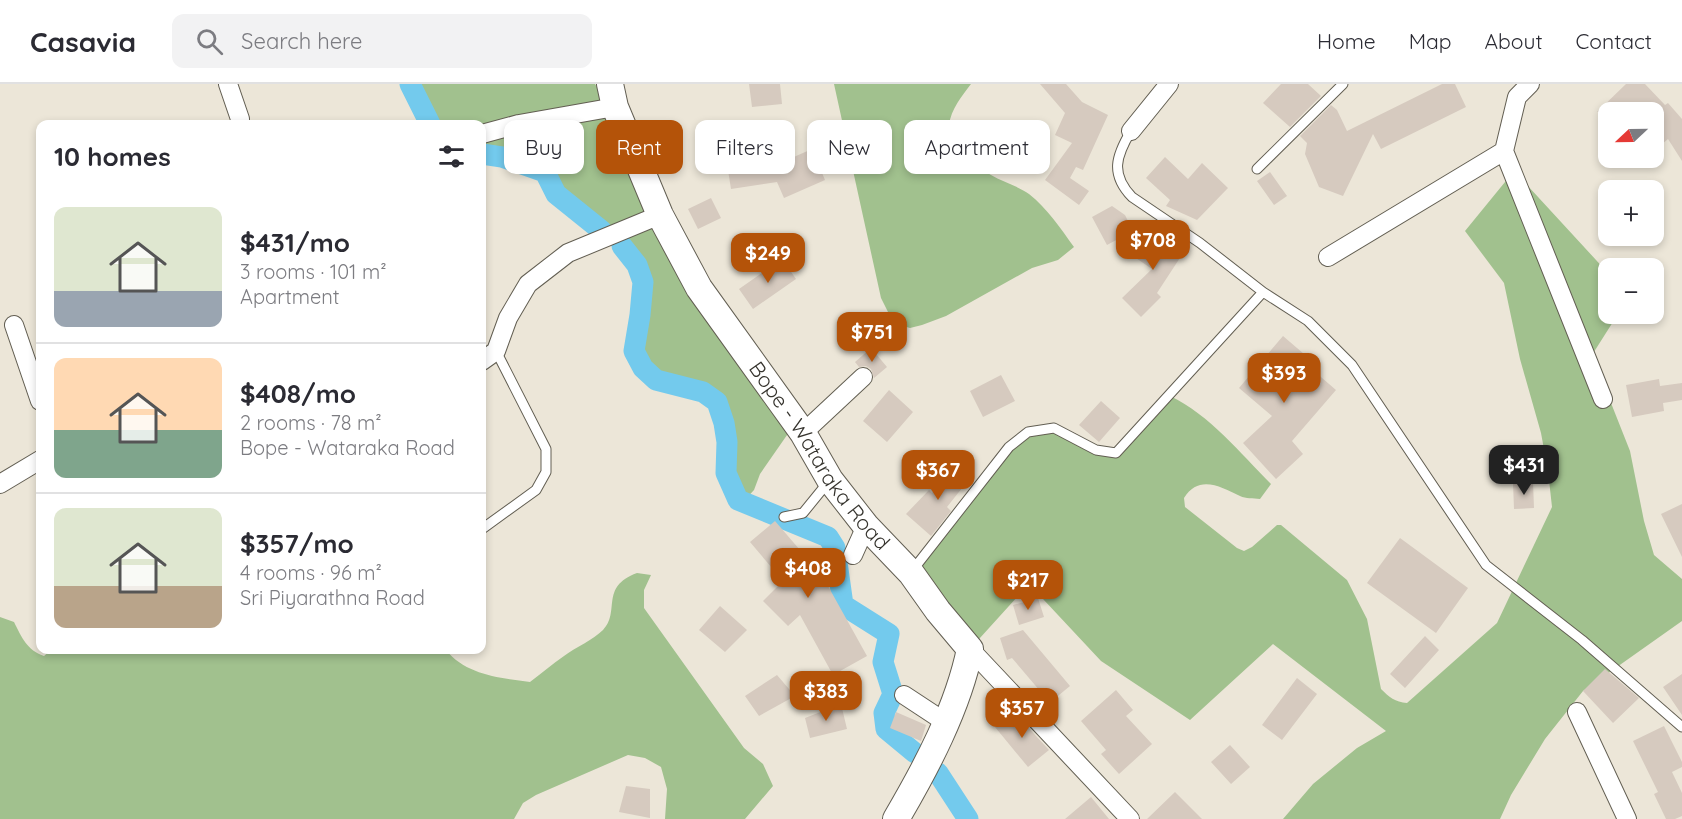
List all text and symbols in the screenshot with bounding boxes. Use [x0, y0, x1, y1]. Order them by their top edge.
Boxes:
search box [172, 14, 592, 68]
text: Casavia [30, 24, 136, 59]
icon: search [193, 25, 226, 58]
text: Search here [241, 27, 363, 55]
text: Home [1317, 28, 1376, 54]
text: Map [1409, 28, 1452, 54]
text: About [1485, 28, 1543, 54]
text: Contact [1576, 28, 1652, 54]
north arrow [1598, 102, 1664, 168]
map controls [1598, 102, 1664, 324]
chip: Buy [504, 120, 584, 174]
chip: Rent [596, 120, 683, 174]
chip: Filters [695, 120, 795, 174]
chip: New [807, 120, 892, 174]
chip: Apartment [904, 120, 1050, 174]
text: 10 homes [54, 140, 171, 173]
icon: filters [435, 140, 468, 173]
button: + [1598, 180, 1664, 246]
pin: $708 [1117, 220, 1189, 271]
text: $431/mo [240, 226, 350, 259]
text: $708 [1130, 227, 1176, 252]
icon: home [102, 231, 174, 303]
pin: $249 [732, 233, 804, 284]
text: $249 [745, 240, 791, 265]
button: − [1598, 258, 1664, 324]
text: 3 rooms · 101 m² [240, 259, 387, 284]
text: Apartment [240, 284, 340, 309]
pin: $751 [836, 312, 908, 363]
text: $751 [851, 319, 893, 344]
pin: $393 [1248, 353, 1320, 404]
street label: Bope - Wataraka Road [744, 356, 896, 555]
text: $393 [1262, 360, 1306, 385]
text: $408/mo [240, 377, 356, 410]
icon: home [102, 382, 174, 454]
text: 2 rooms · 78 m² [240, 410, 382, 435]
text: Bope - Wataraka Road [240, 435, 455, 460]
pin: $431 [1488, 445, 1560, 496]
pin: $367 [902, 450, 974, 501]
text: $431 [1503, 452, 1545, 477]
text: $367 [916, 457, 960, 482]
text: $357/mo [240, 527, 354, 560]
icon: home [102, 532, 174, 604]
pin: $408 [772, 548, 844, 599]
text: $408 [785, 555, 831, 580]
text: 4 rooms · 96 m² [240, 560, 382, 585]
pin: $217 [992, 560, 1064, 611]
text: $217 [1007, 567, 1049, 592]
text: Sri Piyarathna Road [240, 585, 425, 610]
pin: $383 [790, 671, 862, 722]
text: $383 [804, 678, 848, 703]
pin: $357 [986, 688, 1058, 739]
text: $357 [999, 695, 1045, 720]

